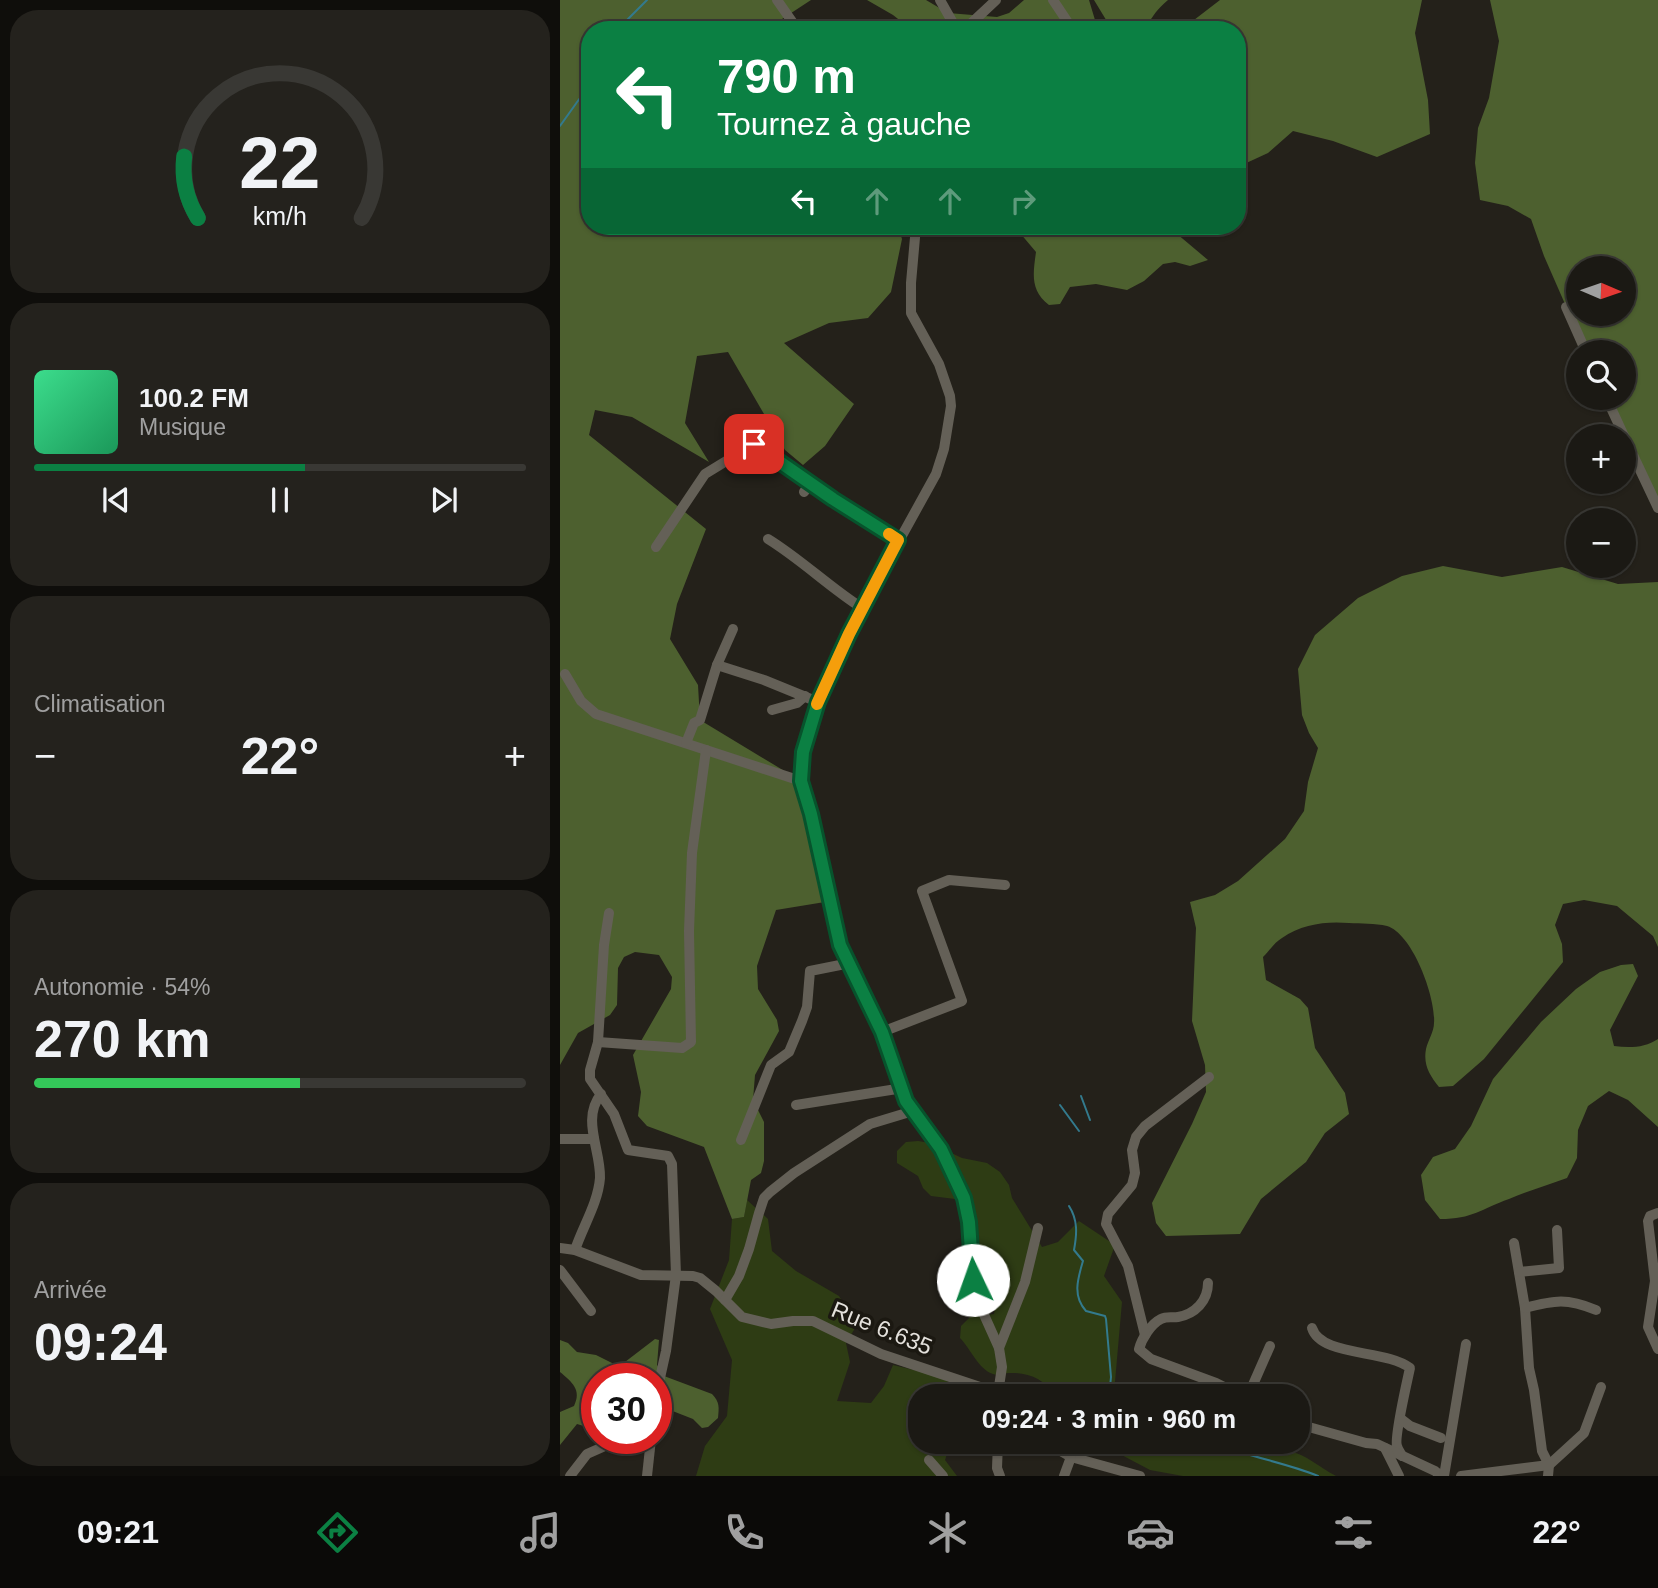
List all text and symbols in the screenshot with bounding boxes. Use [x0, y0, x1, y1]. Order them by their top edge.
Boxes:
icon: left [602, 49, 693, 140]
text: 790 m [717, 49, 856, 103]
text: Tournez à gauche [717, 106, 971, 142]
text: 22 [240, 122, 320, 203]
icon: left [785, 182, 823, 220]
icon: ahead [858, 182, 896, 220]
icon: ahead [931, 182, 969, 220]
icon: right [1004, 182, 1042, 220]
text: km/h [253, 201, 307, 229]
north arrow [1566, 256, 1636, 326]
map controls [1566, 256, 1636, 578]
button: search [1566, 340, 1636, 410]
text: 100.2 FM [139, 383, 249, 413]
text: Musique [139, 414, 226, 440]
pin [724, 414, 784, 474]
button: + [1566, 424, 1636, 494]
icon: arrive [735, 425, 773, 463]
icon: previous [97, 481, 135, 519]
icon: pause [261, 481, 299, 519]
icon: next [425, 481, 463, 519]
button: − [1566, 508, 1636, 578]
text: Climatisation [34, 691, 166, 717]
text: 22° [241, 727, 319, 785]
text: − [34, 735, 56, 777]
text: + [504, 735, 526, 777]
text: Autonomie · 54% [34, 974, 210, 1000]
text: 270 km [34, 1010, 210, 1068]
position arrow [936, 1243, 1010, 1317]
text: Arrivée [34, 1277, 107, 1303]
street label: Rue 6.635 [828, 1296, 936, 1360]
text: 09:24 [34, 1313, 167, 1371]
speed limit sign: 30 [581, 1363, 672, 1454]
text: 09:24 · 3 min · 960 m [982, 1404, 1236, 1434]
icon: directions [313, 1508, 362, 1557]
icon: music [516, 1508, 565, 1557]
icon: phone [720, 1508, 769, 1557]
icon: climate [923, 1508, 972, 1557]
icon: car [1126, 1508, 1175, 1557]
icon: filters [1329, 1508, 1378, 1557]
text: 09:21 [77, 1514, 159, 1550]
text: 22° [1532, 1514, 1581, 1550]

